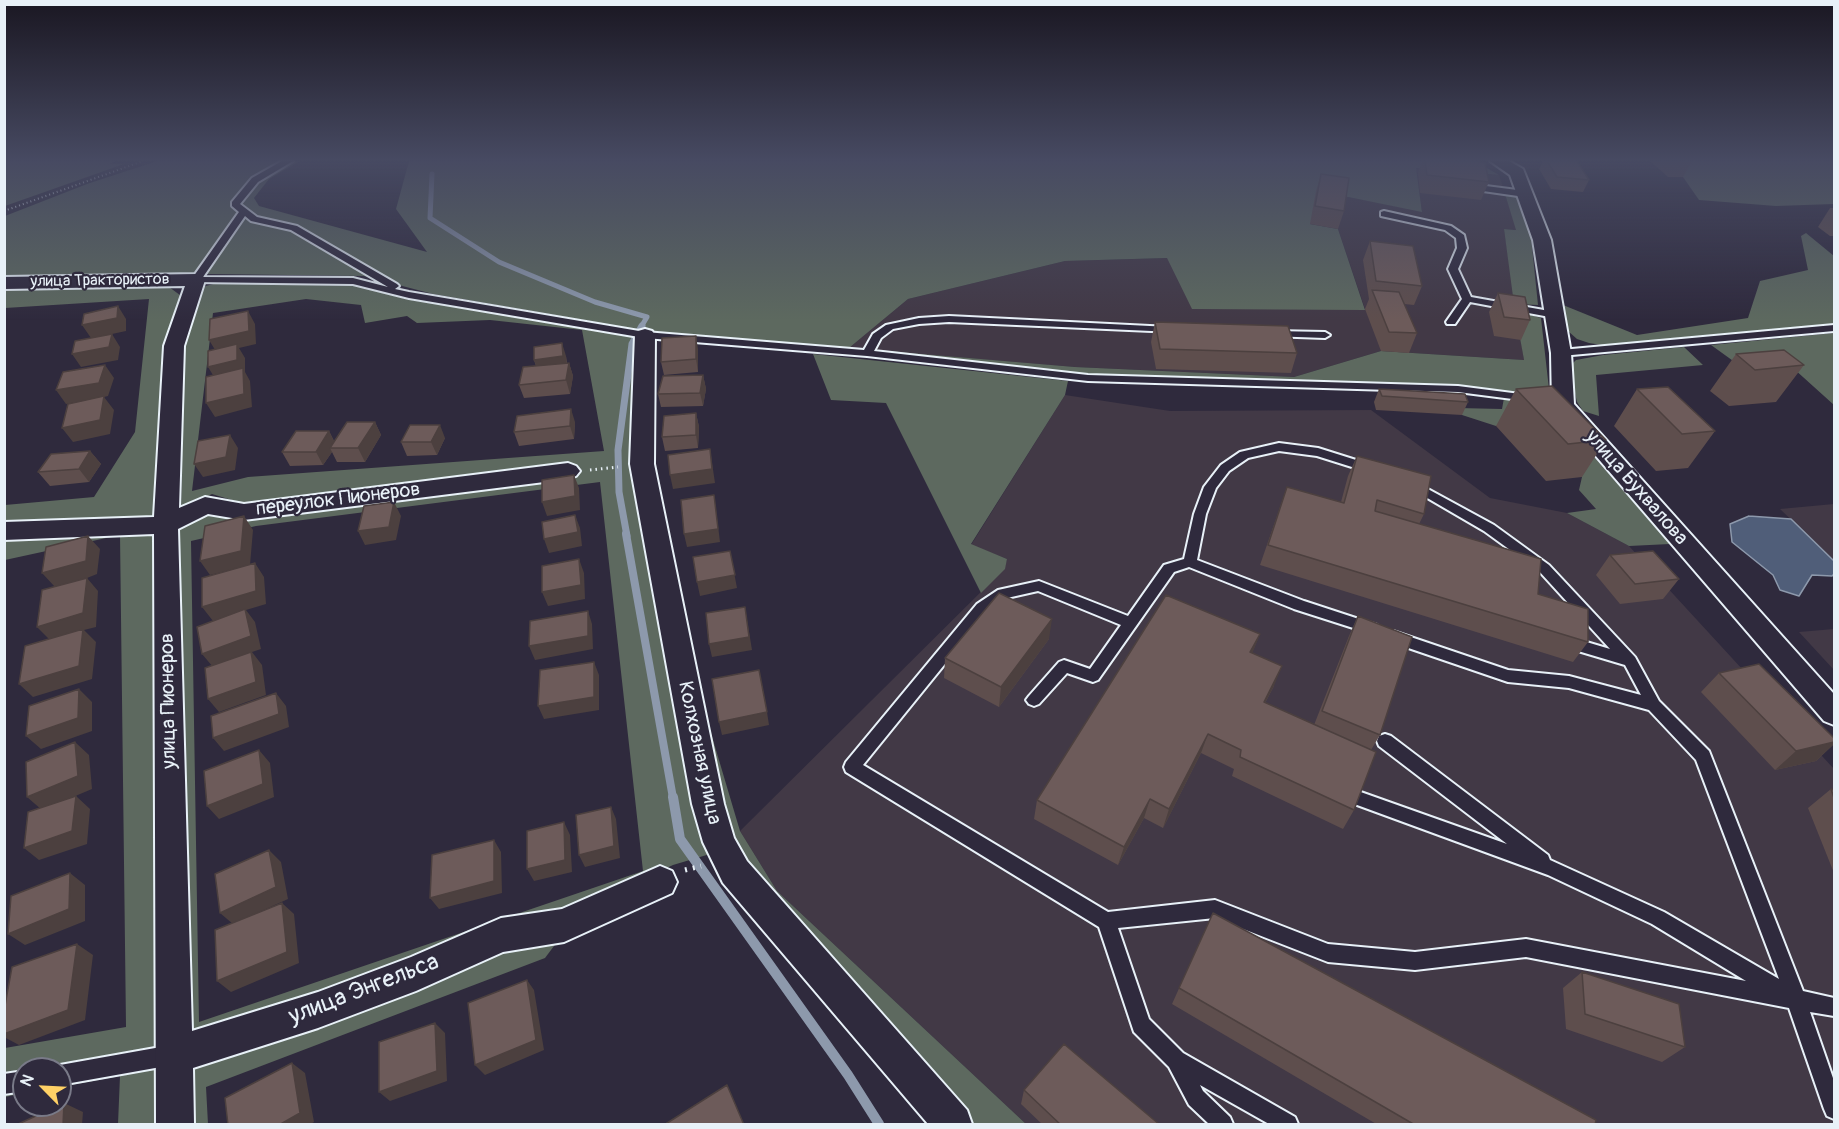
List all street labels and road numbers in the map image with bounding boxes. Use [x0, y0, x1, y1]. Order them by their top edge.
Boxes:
street label: улица Трактористов [30, 270, 170, 292]
street label: улица Бухвалова [1580, 426, 1692, 550]
street label: переулок Пионеров [255, 478, 421, 522]
street label: улица Пионеров [156, 633, 182, 769]
street label: Колхозная улица [672, 679, 726, 827]
street label: улица Энгельса [285, 948, 443, 1032]

